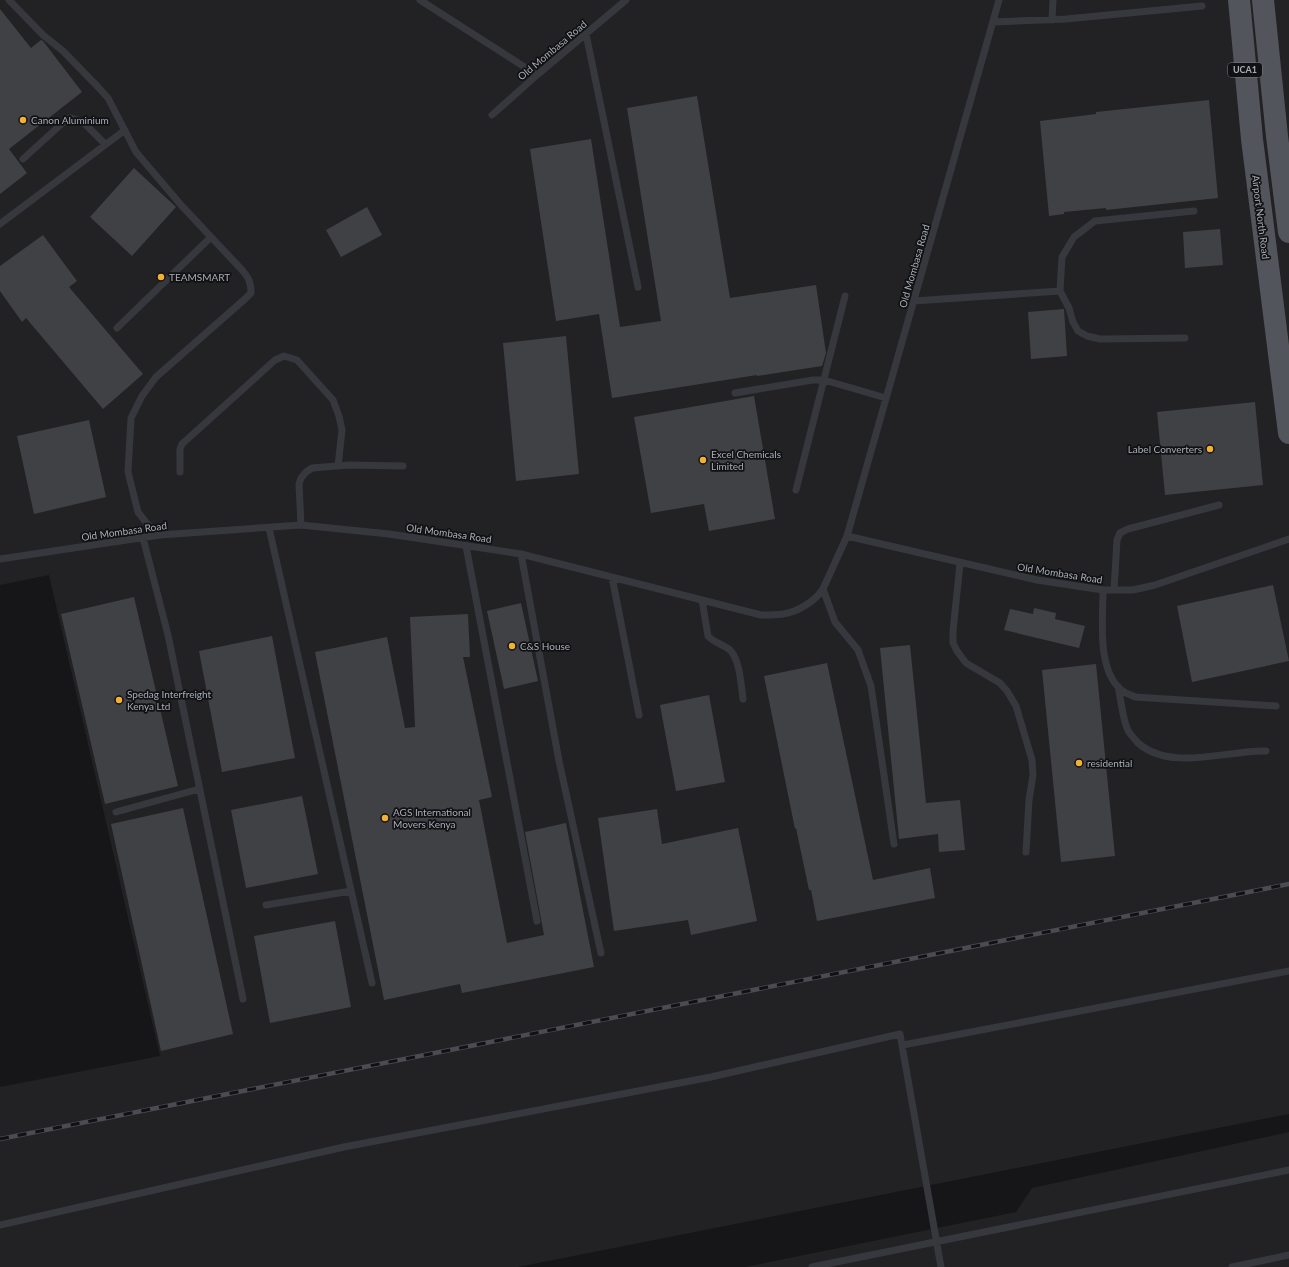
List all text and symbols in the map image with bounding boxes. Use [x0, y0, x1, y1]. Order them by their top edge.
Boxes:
street label: Old Mombasa Road [515, 18, 589, 82]
road number: UCA1 [1228, 63, 1262, 77]
place label: Canon Aluminium [31, 114, 109, 126]
marker: Canon Aluminium [18, 115, 28, 125]
street label: Airport North Road [1250, 174, 1272, 260]
street label: Old Mombasa Road [896, 223, 932, 309]
place label: TEAMSMART [169, 271, 230, 283]
marker: TEAMSMART [156, 272, 166, 282]
place label: Label Converters [1128, 443, 1202, 455]
marker: Label Converters [1205, 444, 1215, 454]
place label: Excel Chemicals Limited [711, 448, 781, 472]
marker: Excel Chemicals Limited [698, 455, 708, 465]
street label: Old Mombasa Road [81, 519, 167, 543]
street label: Old Mombasa Road [406, 521, 492, 545]
street label: Old Mombasa Road [1017, 560, 1103, 586]
place label: C&S House [520, 640, 570, 652]
marker: C&S House [507, 641, 517, 651]
place label: Spedag Interfreight Kenya Ltd [127, 688, 212, 712]
marker: Spedag Interfreight Kenya Ltd [114, 695, 124, 705]
place label: residential [1087, 757, 1132, 769]
marker: residential [1074, 758, 1084, 768]
place label: AGS International Movers Kenya [393, 806, 471, 830]
marker: AGS International Movers Kenya [380, 813, 390, 823]

